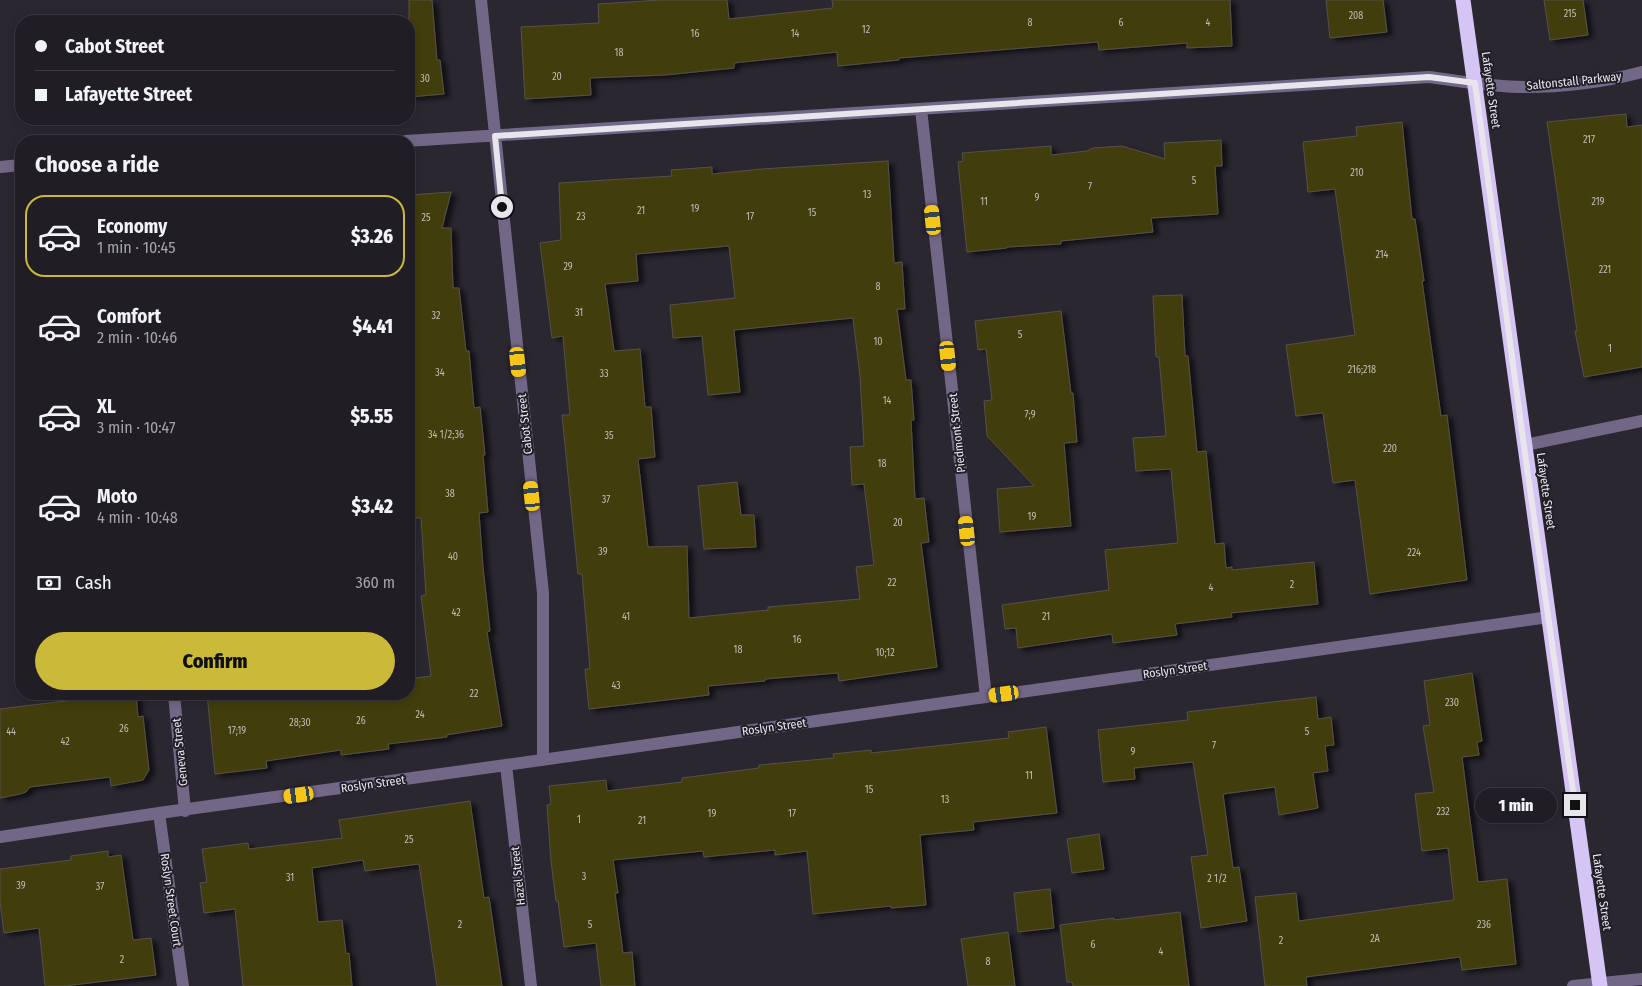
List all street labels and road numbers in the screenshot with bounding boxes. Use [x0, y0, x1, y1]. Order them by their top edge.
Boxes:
street label: Lafayette Street [1479, 51, 1503, 129]
street label: Saltonstall Parkway [1526, 69, 1623, 93]
street label: Cabot Street [515, 393, 535, 455]
street label: Piedmont Street [946, 393, 968, 473]
street label: Lafayette Street [1534, 452, 1558, 530]
street label: Roslyn Street [1142, 659, 1208, 681]
street label: Roslyn Street [741, 716, 807, 738]
street label: Geneva Street [169, 717, 191, 787]
street label: Roslyn Street [340, 773, 406, 795]
street label: Hazel Street [508, 846, 528, 906]
street label: Roslyn Street Court [158, 852, 184, 948]
street label: Lafayette Street [1590, 853, 1614, 931]

